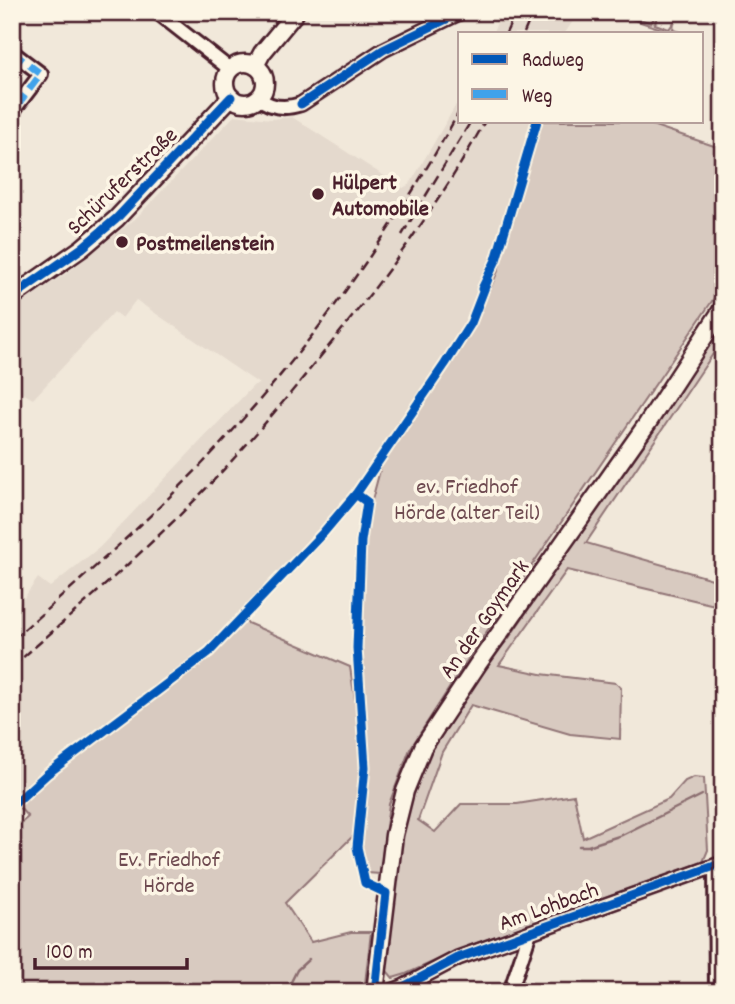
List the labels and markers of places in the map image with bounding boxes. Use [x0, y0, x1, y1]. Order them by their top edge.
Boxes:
place label: Hülpert Automobile [332, 168, 429, 227]
marker: Hülpert Automobile [310, 186, 326, 202]
place label: Postmeilenstein [136, 229, 275, 262]
marker: Postmeilenstein [114, 234, 130, 250]

